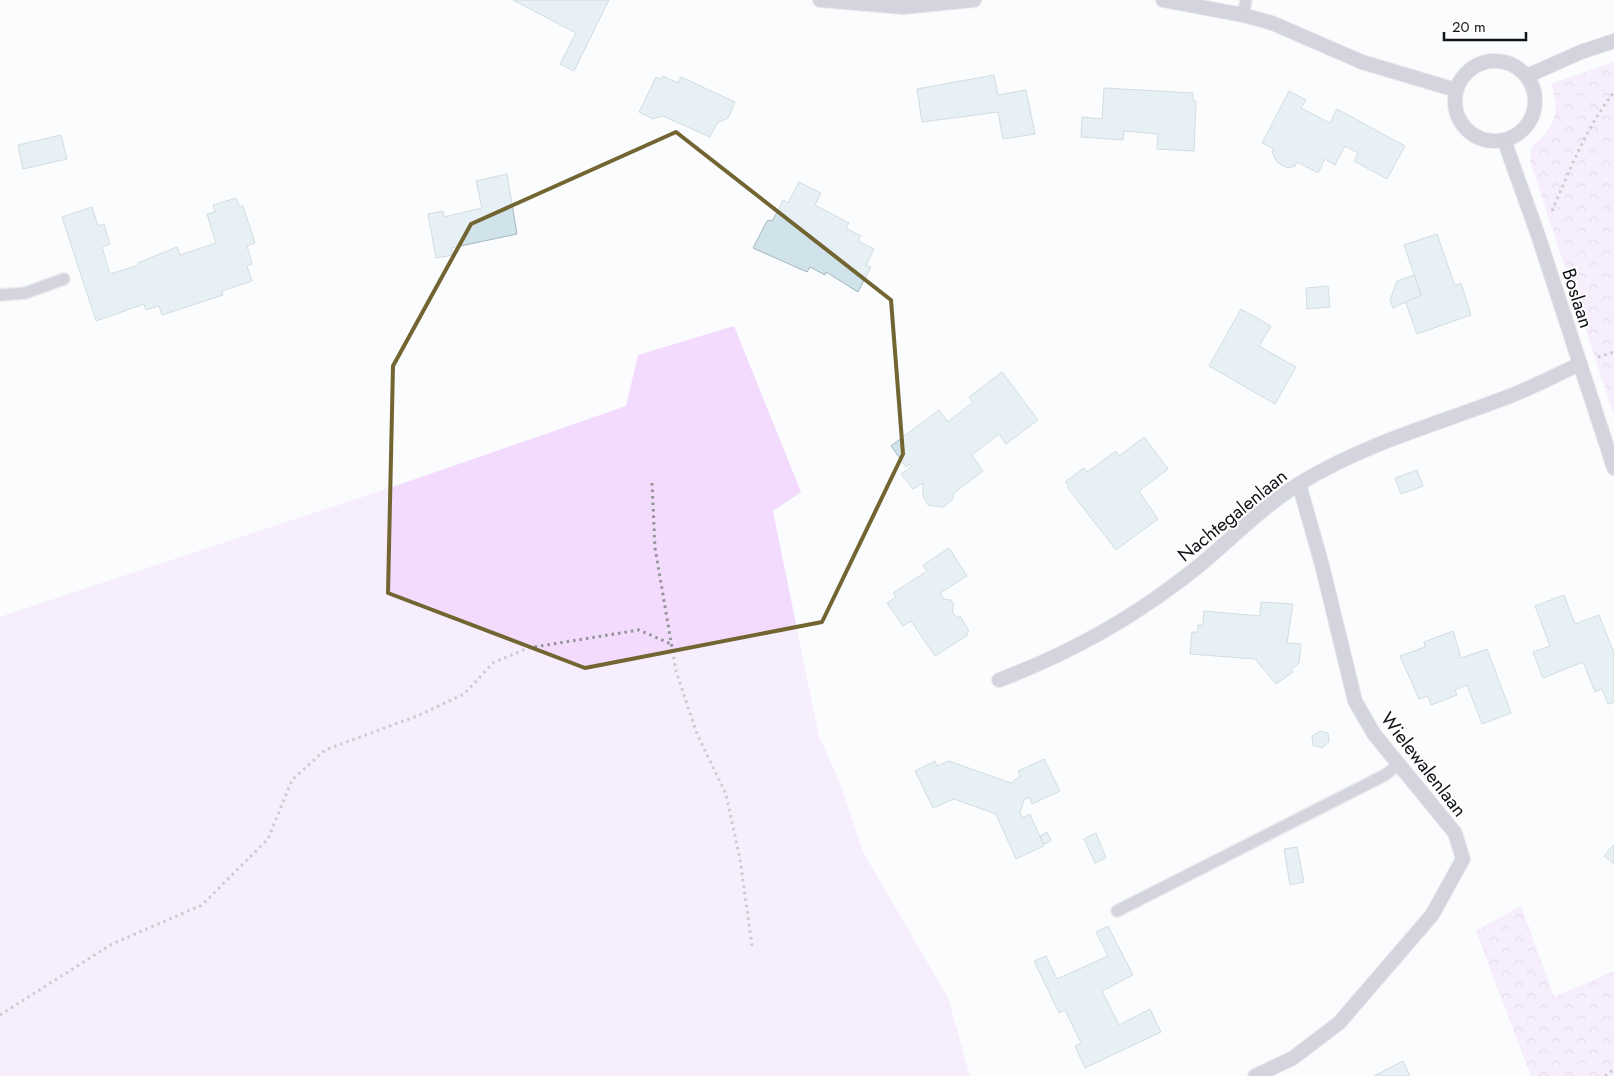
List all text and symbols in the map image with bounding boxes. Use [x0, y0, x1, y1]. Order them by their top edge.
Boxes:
scale bar [1444, 10, 1526, 42]
text: 20 m [1452, 16, 1486, 38]
street label: Boslaan [1555, 265, 1600, 331]
street label: Nachtegalenlaan [1172, 463, 1293, 568]
street label: Wielewalenlaan [1374, 706, 1473, 822]

